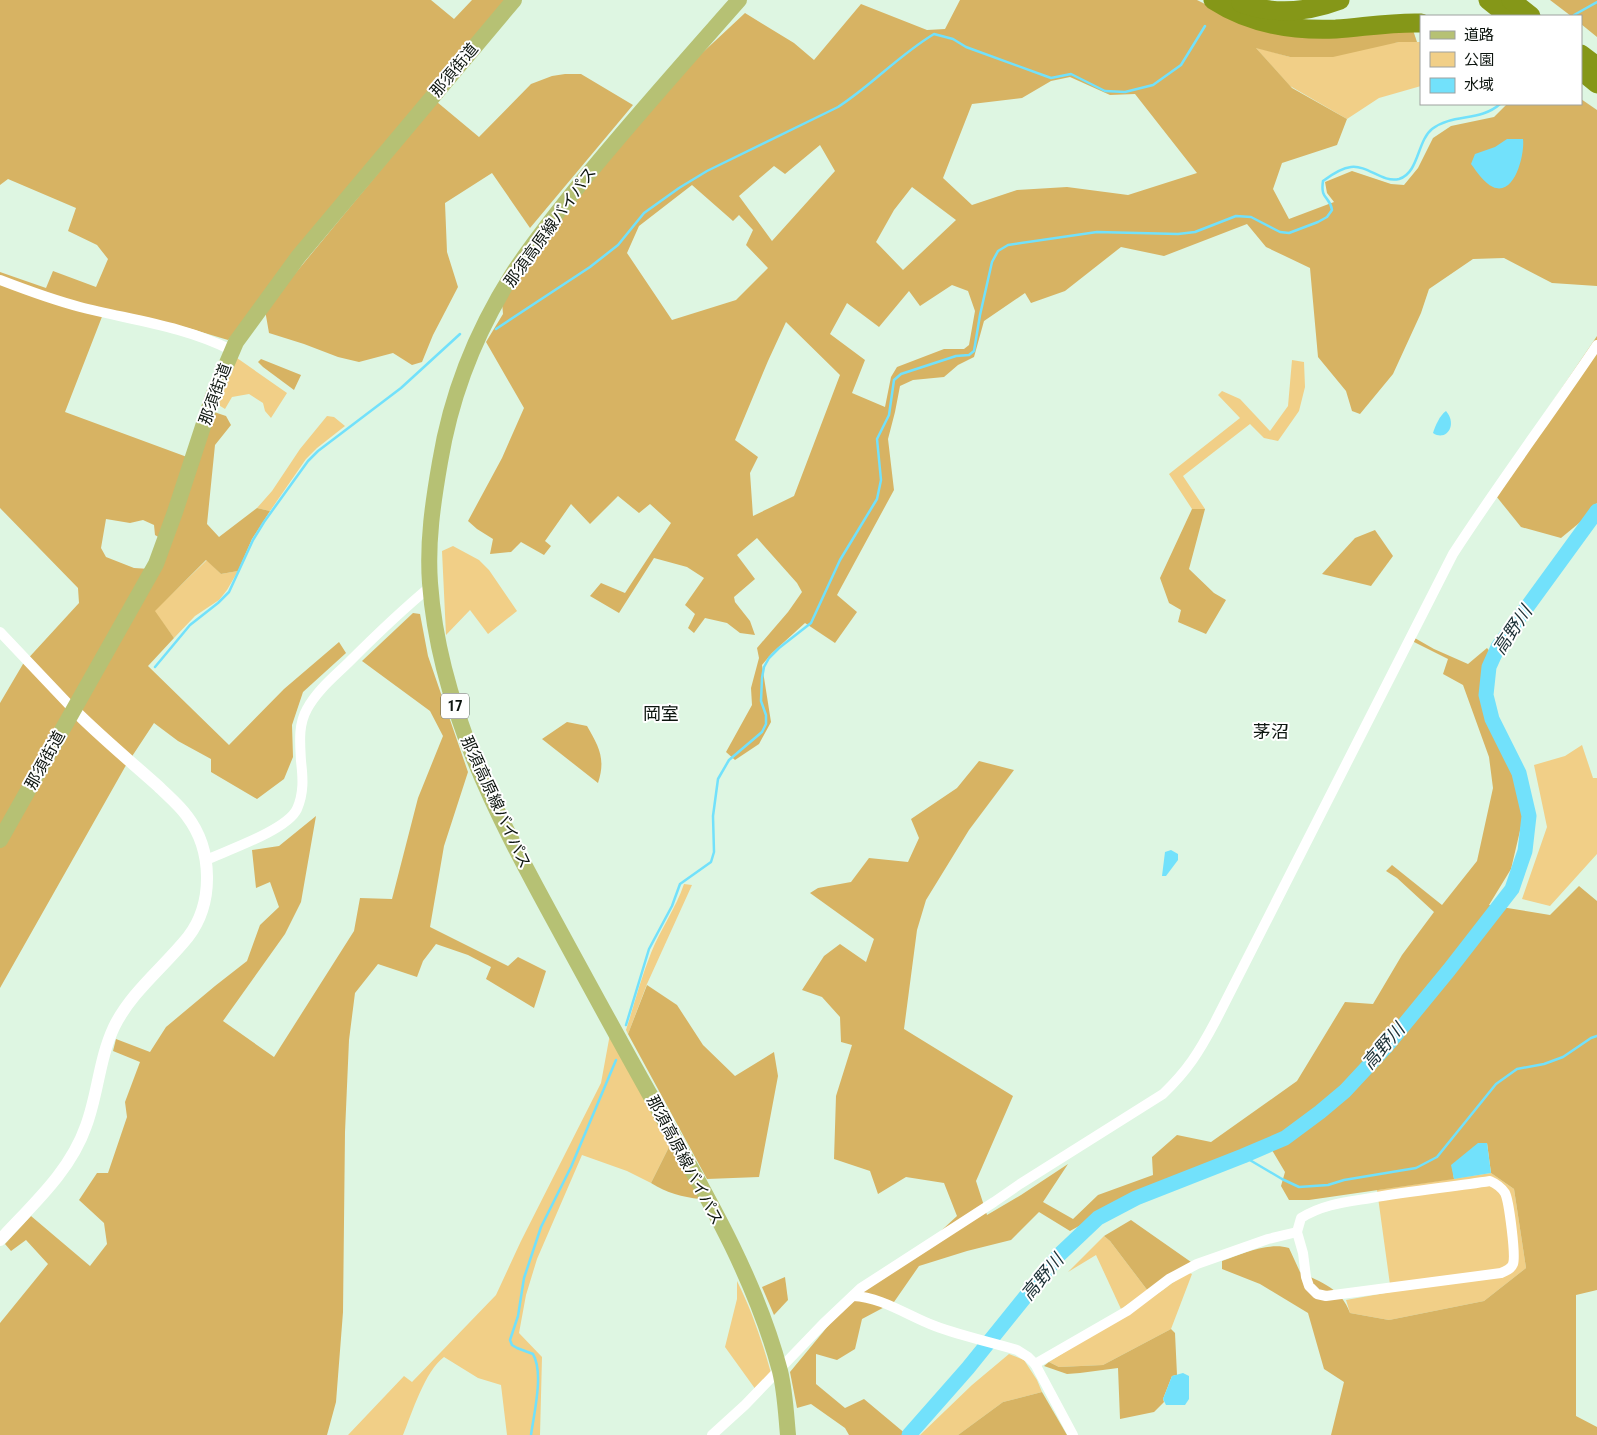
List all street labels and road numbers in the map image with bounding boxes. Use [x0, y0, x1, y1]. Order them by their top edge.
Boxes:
street label: 那須街道 [426, 39, 482, 101]
street label: 那須高原線バイパス [500, 163, 600, 291]
street label: 那須街道 [195, 361, 235, 427]
road number: 17 [441, 694, 469, 718]
street label: 那須街道 [21, 727, 69, 793]
street label: 那須高原線バイパス [457, 733, 535, 871]
street label: 那須高原線バイパス [643, 1092, 727, 1228]

